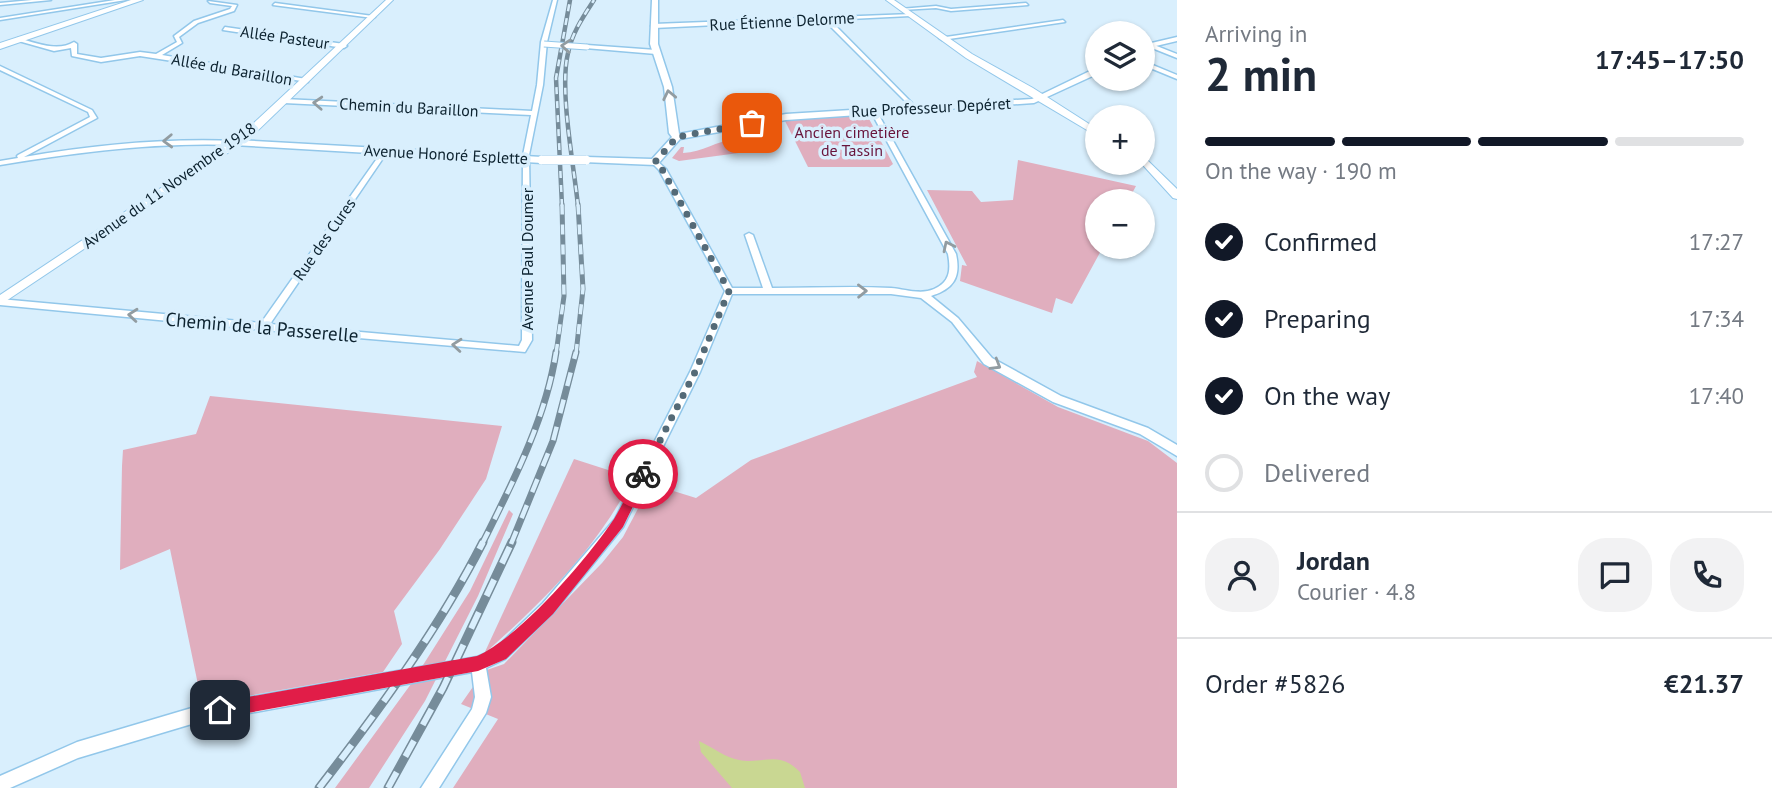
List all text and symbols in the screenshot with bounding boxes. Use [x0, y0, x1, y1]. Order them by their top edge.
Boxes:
street label: Rue Étienne Delorme [709, 7, 855, 35]
text: Arriving in [1205, 19, 1307, 48]
street label: Allée Pasteur [239, 21, 331, 53]
map controls [1085, 21, 1155, 259]
button: layers [1085, 21, 1155, 91]
one-way arrow [560, 39, 571, 54]
text: 17:45–17:50 [1595, 43, 1744, 76]
text: 2 min [1205, 44, 1317, 104]
street label: Allée du Baraillon [170, 49, 294, 89]
one-way arrow [662, 89, 677, 101]
street label: Chemin du Baraillon [339, 93, 479, 121]
pin [722, 93, 782, 153]
street label: Rue Professeur Depéret [851, 93, 1012, 121]
one-way arrow [312, 95, 323, 110]
icon: bag [733, 104, 771, 142]
button: + [1085, 105, 1155, 175]
street label: Avenue du 11 Novembre 1918 [79, 118, 259, 252]
park label: Ancien cimetière de Tassin [795, 122, 909, 160]
one-way arrow [162, 134, 173, 149]
street label: Avenue Honoré Esplette [363, 140, 529, 168]
text: On the way · 190 m [1205, 156, 1397, 185]
street label: Avenue Paul Doumer [517, 187, 537, 330]
button: − [1085, 189, 1155, 259]
street label: Rue des Cures [288, 194, 360, 284]
icon: check [1205, 223, 1243, 261]
text: Confirmed [1264, 225, 1377, 258]
text: 17:27 [1689, 227, 1744, 256]
one-way arrow [942, 241, 956, 253]
one-way arrow [857, 283, 868, 299]
icon: check [1205, 300, 1243, 338]
text: Preparing [1264, 302, 1371, 335]
text: 17:34 [1689, 304, 1744, 333]
street label: Chemin de la Passerelle [164, 307, 360, 347]
one-way arrow [127, 308, 138, 323]
one-way arrow [451, 338, 462, 353]
one-way arrow [989, 357, 1002, 370]
icon: check [1205, 377, 1243, 415]
text: On the way [1264, 379, 1390, 412]
text: 17:40 [1689, 381, 1744, 410]
courier [608, 439, 678, 509]
icon: bike [624, 455, 662, 493]
text: Delivered [1264, 456, 1370, 489]
button: person [1205, 538, 1279, 612]
button: chat [1578, 538, 1652, 612]
button: phone [1670, 538, 1744, 612]
text: Jordan [1297, 544, 1370, 577]
text: Courier · 4.8 [1297, 577, 1416, 606]
text: Order #5826 [1205, 667, 1345, 700]
text: €21.37 [1664, 667, 1744, 700]
pin [190, 680, 250, 740]
icon: home [201, 691, 239, 729]

